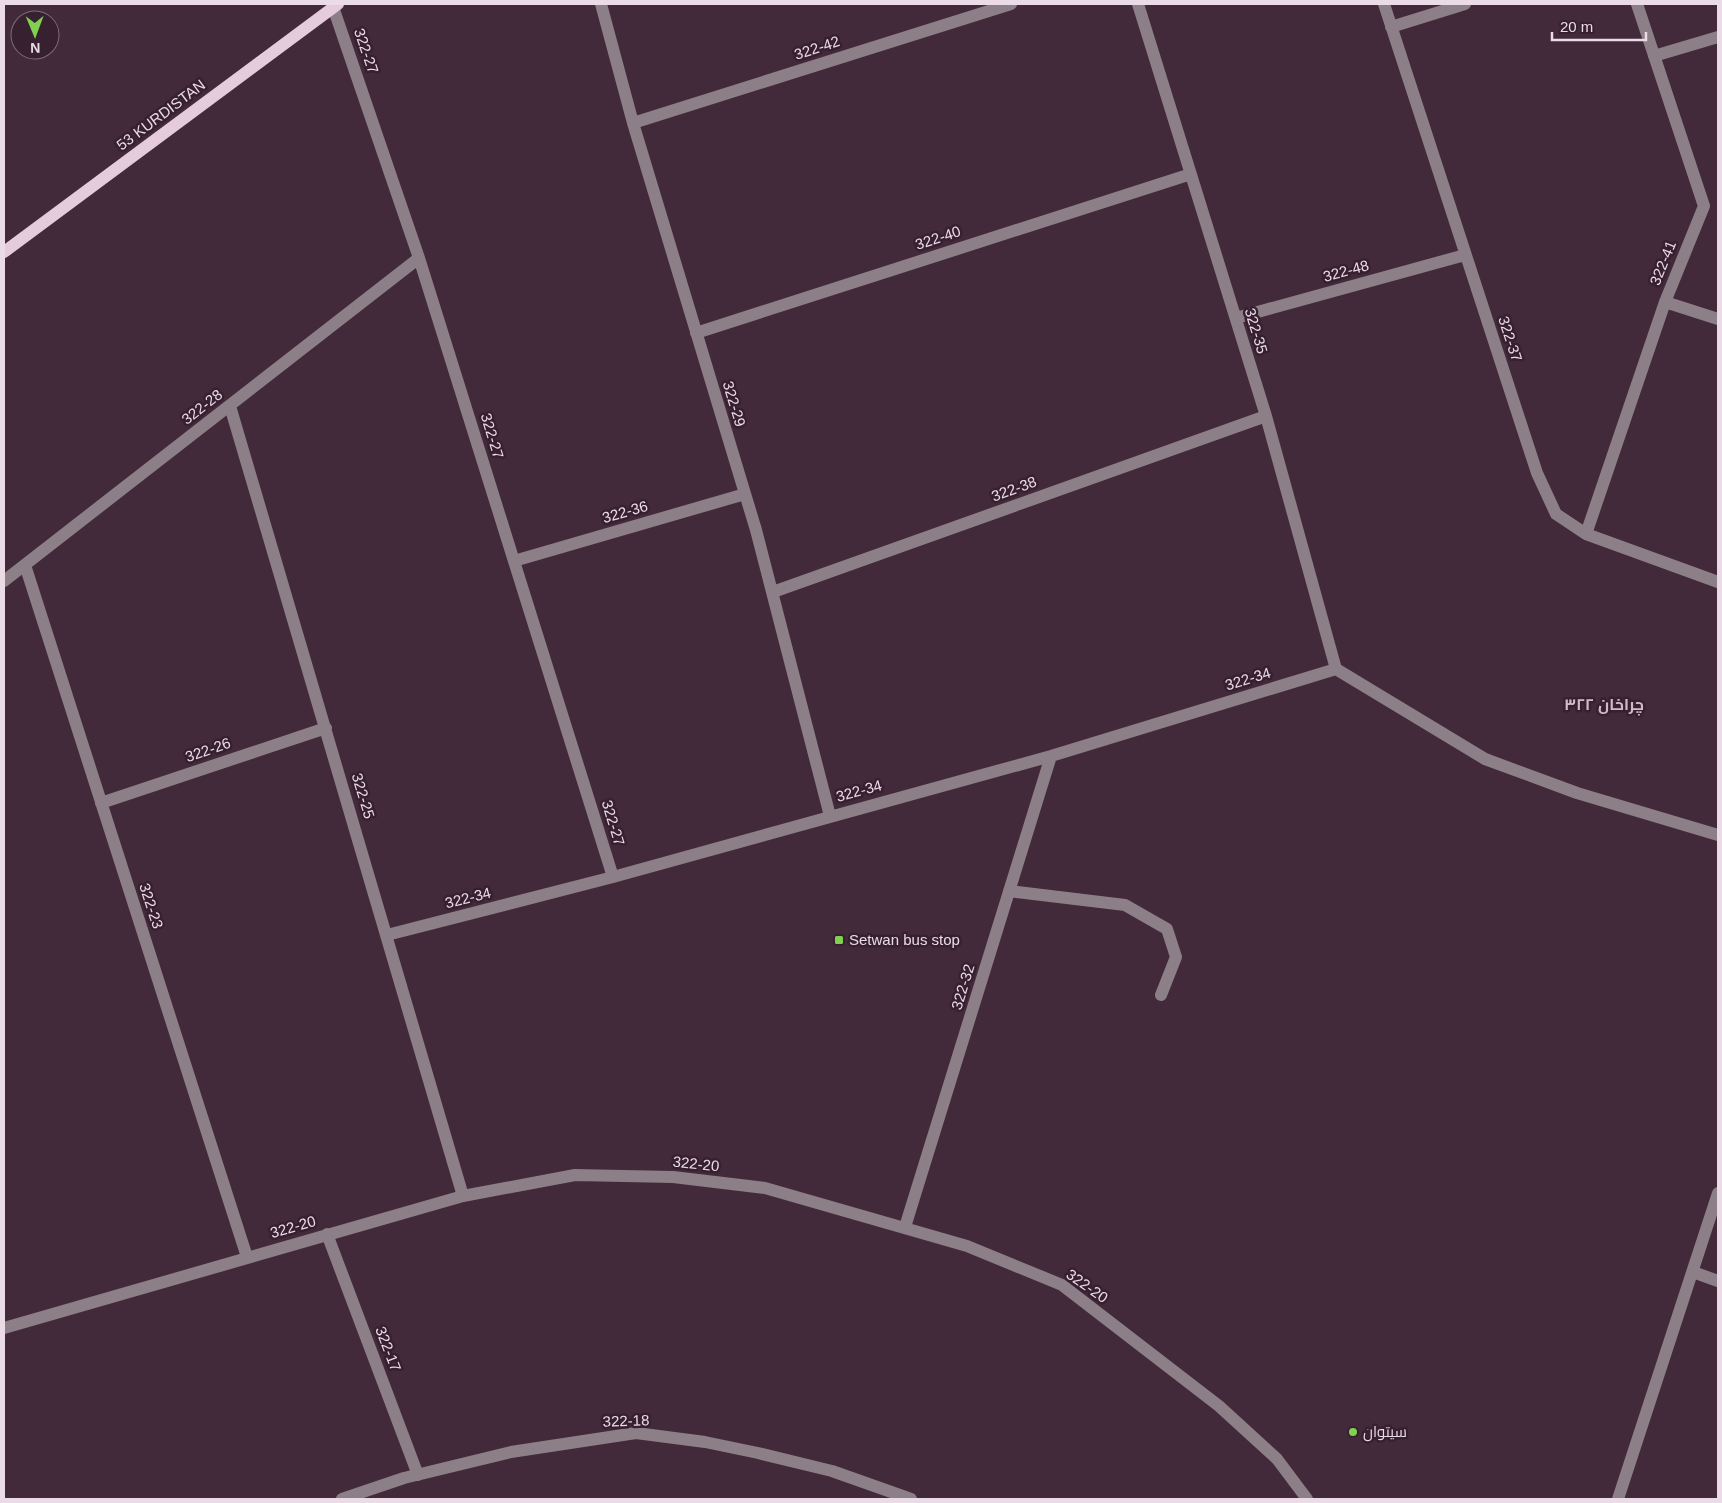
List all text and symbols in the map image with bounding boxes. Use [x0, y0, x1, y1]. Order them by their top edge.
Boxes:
north arrow [10, 10, 60, 60]
scale bar [1552, 10, 1646, 42]
text: 20 m [1560, 18, 1593, 35]
street label: 322-27 [351, 26, 382, 76]
street label: 322-42 [792, 32, 842, 63]
text: N [30, 40, 40, 56]
street label: 53 KURDISTAN [113, 76, 208, 153]
street label: 322-40 [913, 222, 963, 253]
street label: 322-41 [1646, 238, 1679, 288]
street label: 322-48 [1321, 256, 1371, 285]
street label: 322-35 [1242, 306, 1271, 356]
street label: 322-37 [1495, 314, 1526, 364]
street label: 322-29 [720, 379, 749, 429]
street label: 322-28 [178, 386, 225, 428]
street label: 322-27 [478, 411, 507, 461]
street label: 322-38 [989, 473, 1039, 505]
street label: 322-36 [600, 497, 650, 526]
street label: 322-34 [1223, 664, 1273, 693]
district label: چراخان ٣٢٢ [1564, 696, 1644, 716]
street label: 322-26 [183, 734, 233, 765]
street label: 322-25 [349, 771, 378, 821]
street label: 322-34 [834, 776, 884, 805]
street label: 322-27 [599, 798, 628, 848]
street label: 322-23 [136, 881, 167, 931]
street label: 322-34 [443, 884, 493, 911]
place label: Setwan bus stop [849, 931, 960, 948]
marker: Setwan bus stop [833, 934, 845, 946]
street label: 322-32 [948, 962, 977, 1012]
street label: 322-20 [672, 1153, 720, 1174]
street label: 322-20 [268, 1212, 318, 1241]
street label: 322-20 [1063, 1265, 1111, 1306]
street label: 322-17 [372, 1324, 405, 1374]
street label: 322-18 [602, 1411, 650, 1430]
place label: سيتوان [1363, 1423, 1407, 1442]
marker: سيتوان [1347, 1426, 1359, 1438]

